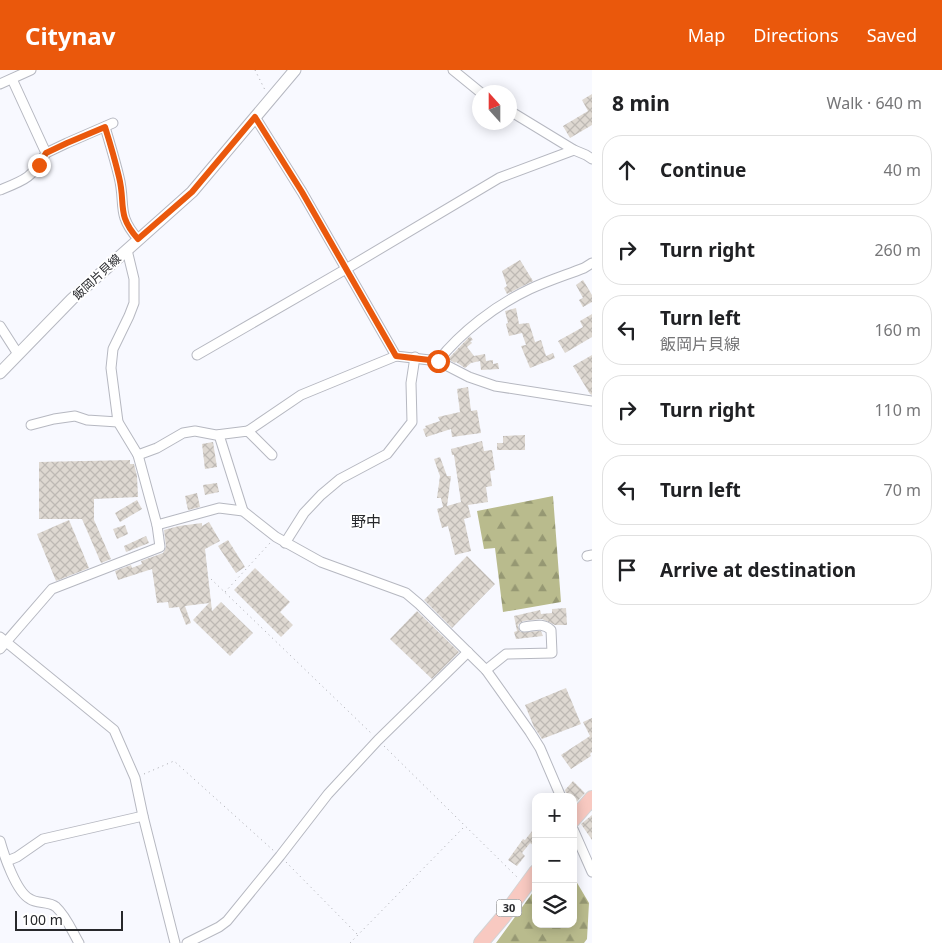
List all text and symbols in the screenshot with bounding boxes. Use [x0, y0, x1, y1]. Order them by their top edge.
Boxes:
text: Citynav [25, 19, 115, 52]
text: Map [688, 23, 725, 47]
text: Directions [753, 23, 839, 47]
text: Saved [867, 23, 917, 47]
north arrow [472, 85, 517, 130]
text: 8 min [612, 89, 670, 117]
text: Walk · 640 m [827, 92, 922, 114]
route end [28, 154, 51, 177]
icon: ahead [613, 156, 641, 184]
text: Continue [660, 157, 746, 183]
text: 40 m [884, 159, 921, 181]
icon: right [613, 236, 641, 264]
text: Turn right [660, 237, 755, 263]
text: 260 m [874, 239, 921, 261]
street label: 飯岡片貝線 [69, 250, 124, 303]
text: Turn left [660, 305, 741, 331]
icon: left [613, 316, 641, 344]
text: 160 m [874, 319, 921, 341]
text: 飯岡片貝線 [660, 333, 740, 355]
route start [427, 350, 450, 373]
icon: right [613, 396, 641, 424]
text: Turn right [660, 397, 755, 423]
text: 110 m [874, 399, 921, 421]
icon: left [613, 476, 641, 504]
text: Turn left [660, 477, 741, 503]
text: 70 m [884, 479, 921, 501]
district label: 野中 [351, 511, 381, 531]
icon: arrive [613, 556, 641, 584]
text: Arrive at destination [660, 557, 856, 583]
map controls [532, 793, 577, 928]
button: + [532, 793, 577, 838]
button: − [532, 838, 577, 883]
button: layers [532, 883, 577, 928]
road number: 30 [496, 900, 522, 916]
scale bar [15, 908, 122, 931]
text: 100 m [22, 910, 63, 929]

